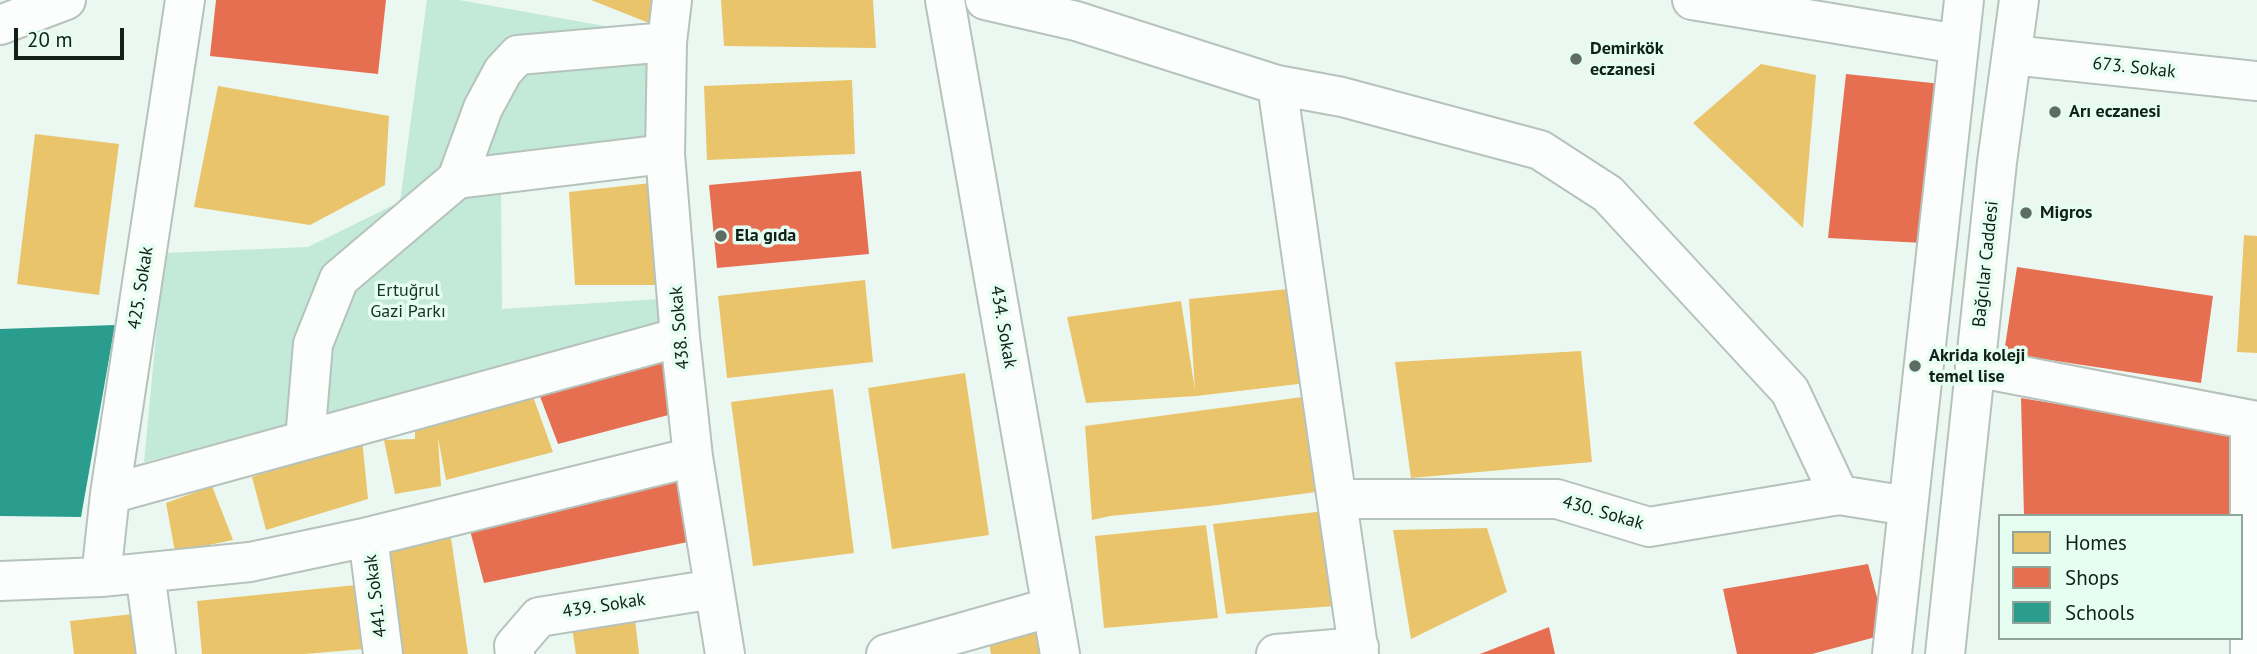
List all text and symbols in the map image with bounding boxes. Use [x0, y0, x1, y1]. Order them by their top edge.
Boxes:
scale bar [18, 14, 128, 58]
text: 20 m [27, 26, 73, 53]
place label: Demirkök eczanesi [1590, 38, 1664, 80]
marker: Demirkök eczanesi [1568, 51, 1584, 67]
street label: 673. Sokak [2091, 53, 2177, 83]
place label: Arı eczanesi [2069, 101, 2161, 123]
marker: Arı eczanesi [2047, 104, 2063, 120]
street label: Bağcılar Caddesi [1969, 200, 2003, 328]
place label: Migros [2040, 202, 2092, 224]
marker: Migros [2018, 205, 2034, 221]
place label: Ela gıda [735, 225, 796, 247]
marker: Ela gıda [713, 228, 729, 244]
street label: 425. Sokak [124, 245, 158, 331]
park label: Ertuğrul Gazi Parkı [370, 280, 446, 322]
street label: 434. Sokak [985, 284, 1021, 370]
street label: 438. Sokak [666, 285, 694, 371]
place label: Akrida koleji temel lise [1929, 345, 2025, 388]
marker: Akrida koleji temel lise [1907, 358, 1923, 374]
street label: 430. Sokak [1560, 491, 1646, 535]
legend [1998, 514, 2243, 640]
text: Homes [2065, 529, 2127, 556]
street label: 441. Sokak [360, 553, 392, 639]
text: Shops [2065, 564, 2119, 591]
street label: 439. Sokak [561, 589, 647, 623]
text: Schools [2065, 599, 2135, 626]

